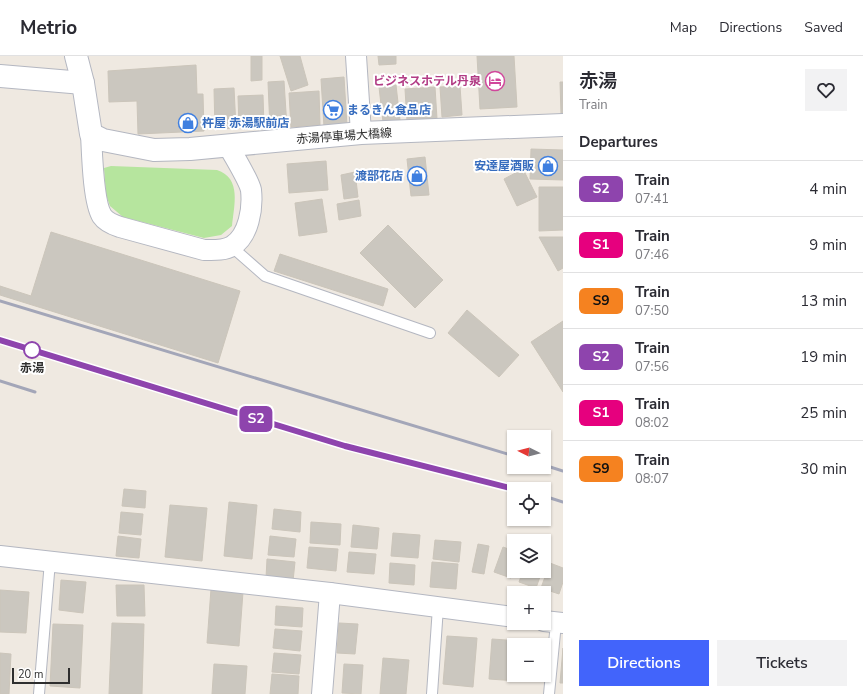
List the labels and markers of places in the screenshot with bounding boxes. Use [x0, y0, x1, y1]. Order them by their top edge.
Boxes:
hotel icon: ビジネスホテル丹泉 [484, 70, 506, 92]
place label: ビジネスホテル丹泉 [373, 73, 481, 89]
supermarket icon: まるきん食品店 [322, 99, 344, 121]
place label: まるきん食品店 [347, 102, 431, 118]
shop icon: 杵屋 赤湯駅前店 [177, 112, 199, 134]
place label: 杵屋 赤湯駅前店 [202, 115, 289, 131]
shop icon: 安達屋酒販 [537, 155, 559, 177]
place label: 安達屋酒販 [474, 158, 534, 174]
shop icon: 渡部花店 [406, 165, 428, 187]
place label: 渡部花店 [355, 168, 403, 184]
marker: 赤湯 [23, 341, 41, 359]
place label: 赤湯 [20, 360, 44, 376]

